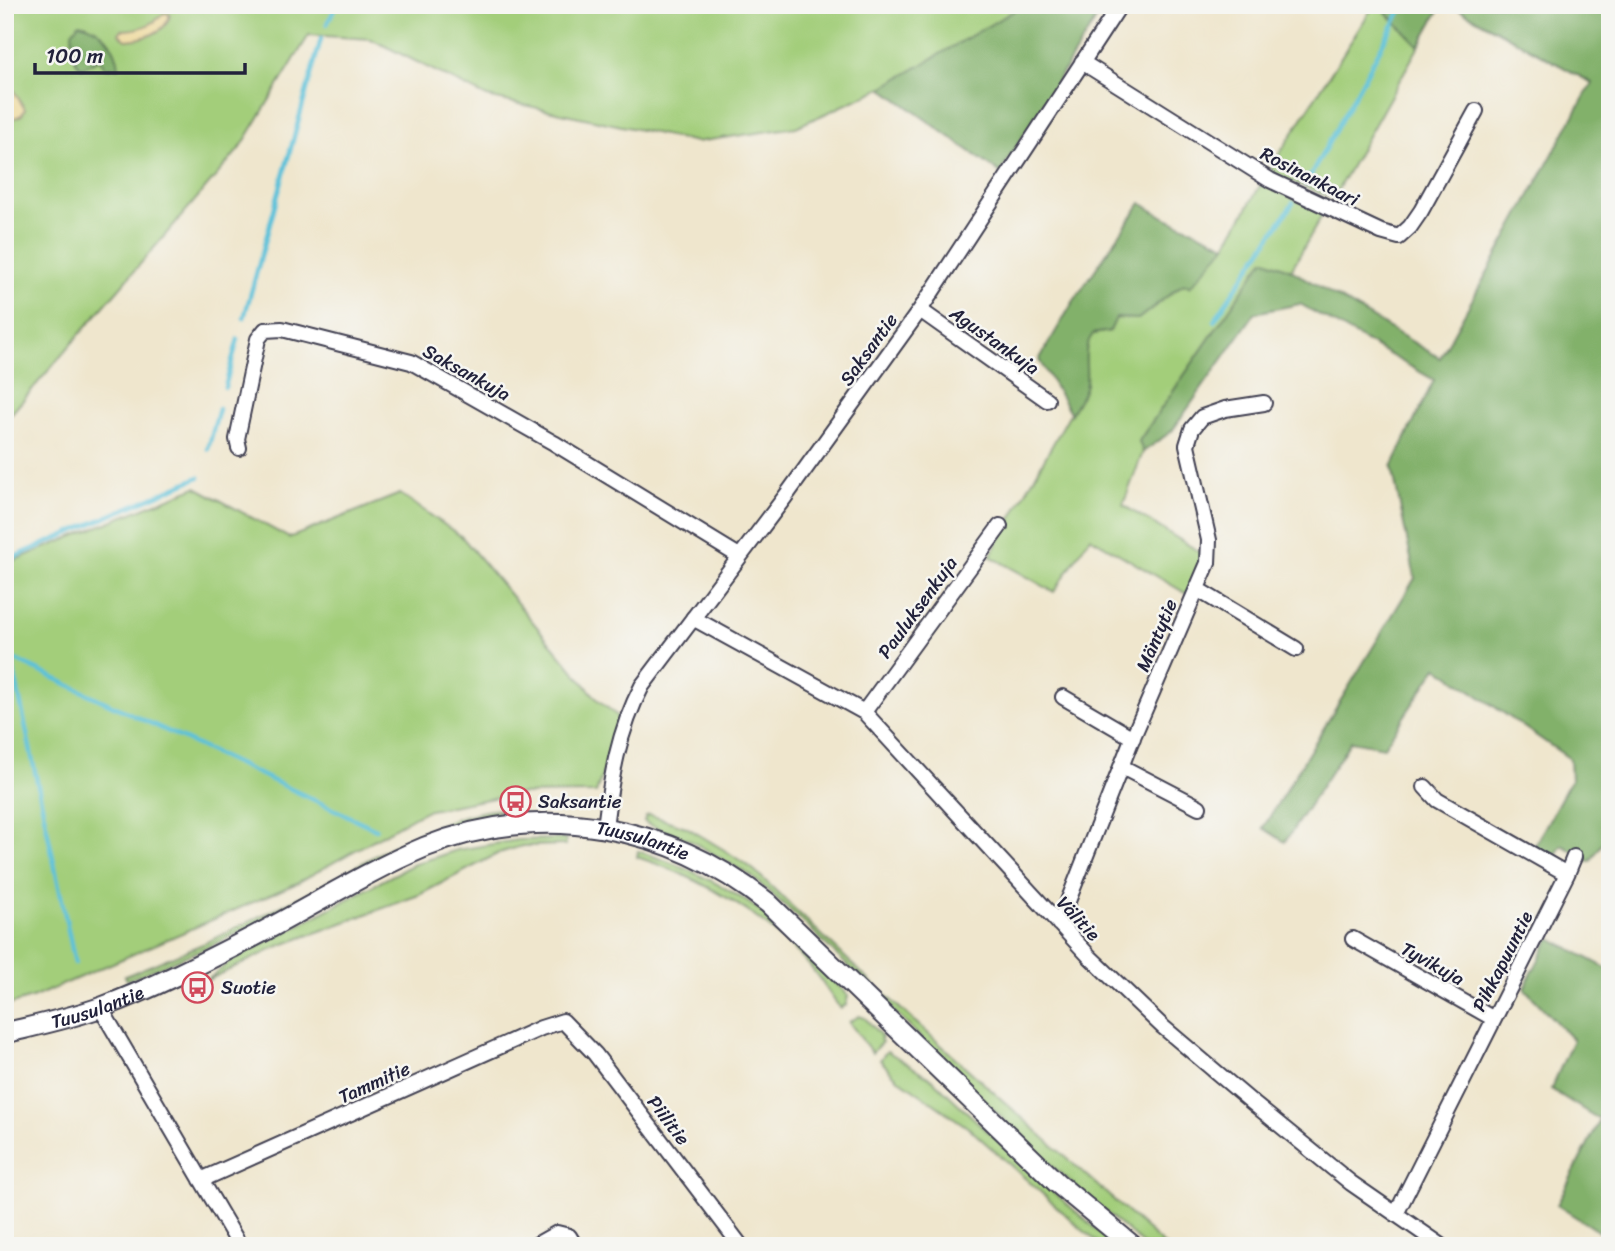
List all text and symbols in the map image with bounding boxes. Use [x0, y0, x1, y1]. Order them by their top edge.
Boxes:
scale bar [35, 32, 245, 76]
text: 100 m [46, 37, 103, 75]
street label: Rosinankaari [1254, 137, 1366, 216]
street label: Agustankuja [942, 297, 1047, 384]
street label: Saksantie [831, 306, 906, 393]
street label: Saksankuja [417, 335, 517, 410]
street label: Pauluksenkuja [869, 549, 966, 666]
street label: Mäntytie [1126, 593, 1187, 677]
bus stop icon: Saksantie [498, 784, 532, 818]
place label: Saksantie [538, 785, 622, 818]
street label: Tuusulantie [594, 811, 695, 870]
street label: Välitie [1049, 888, 1109, 949]
street label: Pihkapuuntie [1463, 905, 1542, 1018]
street label: Tyvikuja [1395, 932, 1471, 995]
bus stop icon: Suotie [181, 970, 215, 1004]
place label: Suotie [221, 971, 276, 1004]
street label: Tuusulantie [48, 976, 149, 1038]
street label: Tammitie [333, 1052, 416, 1113]
street label: Piilitie [639, 1088, 699, 1153]

